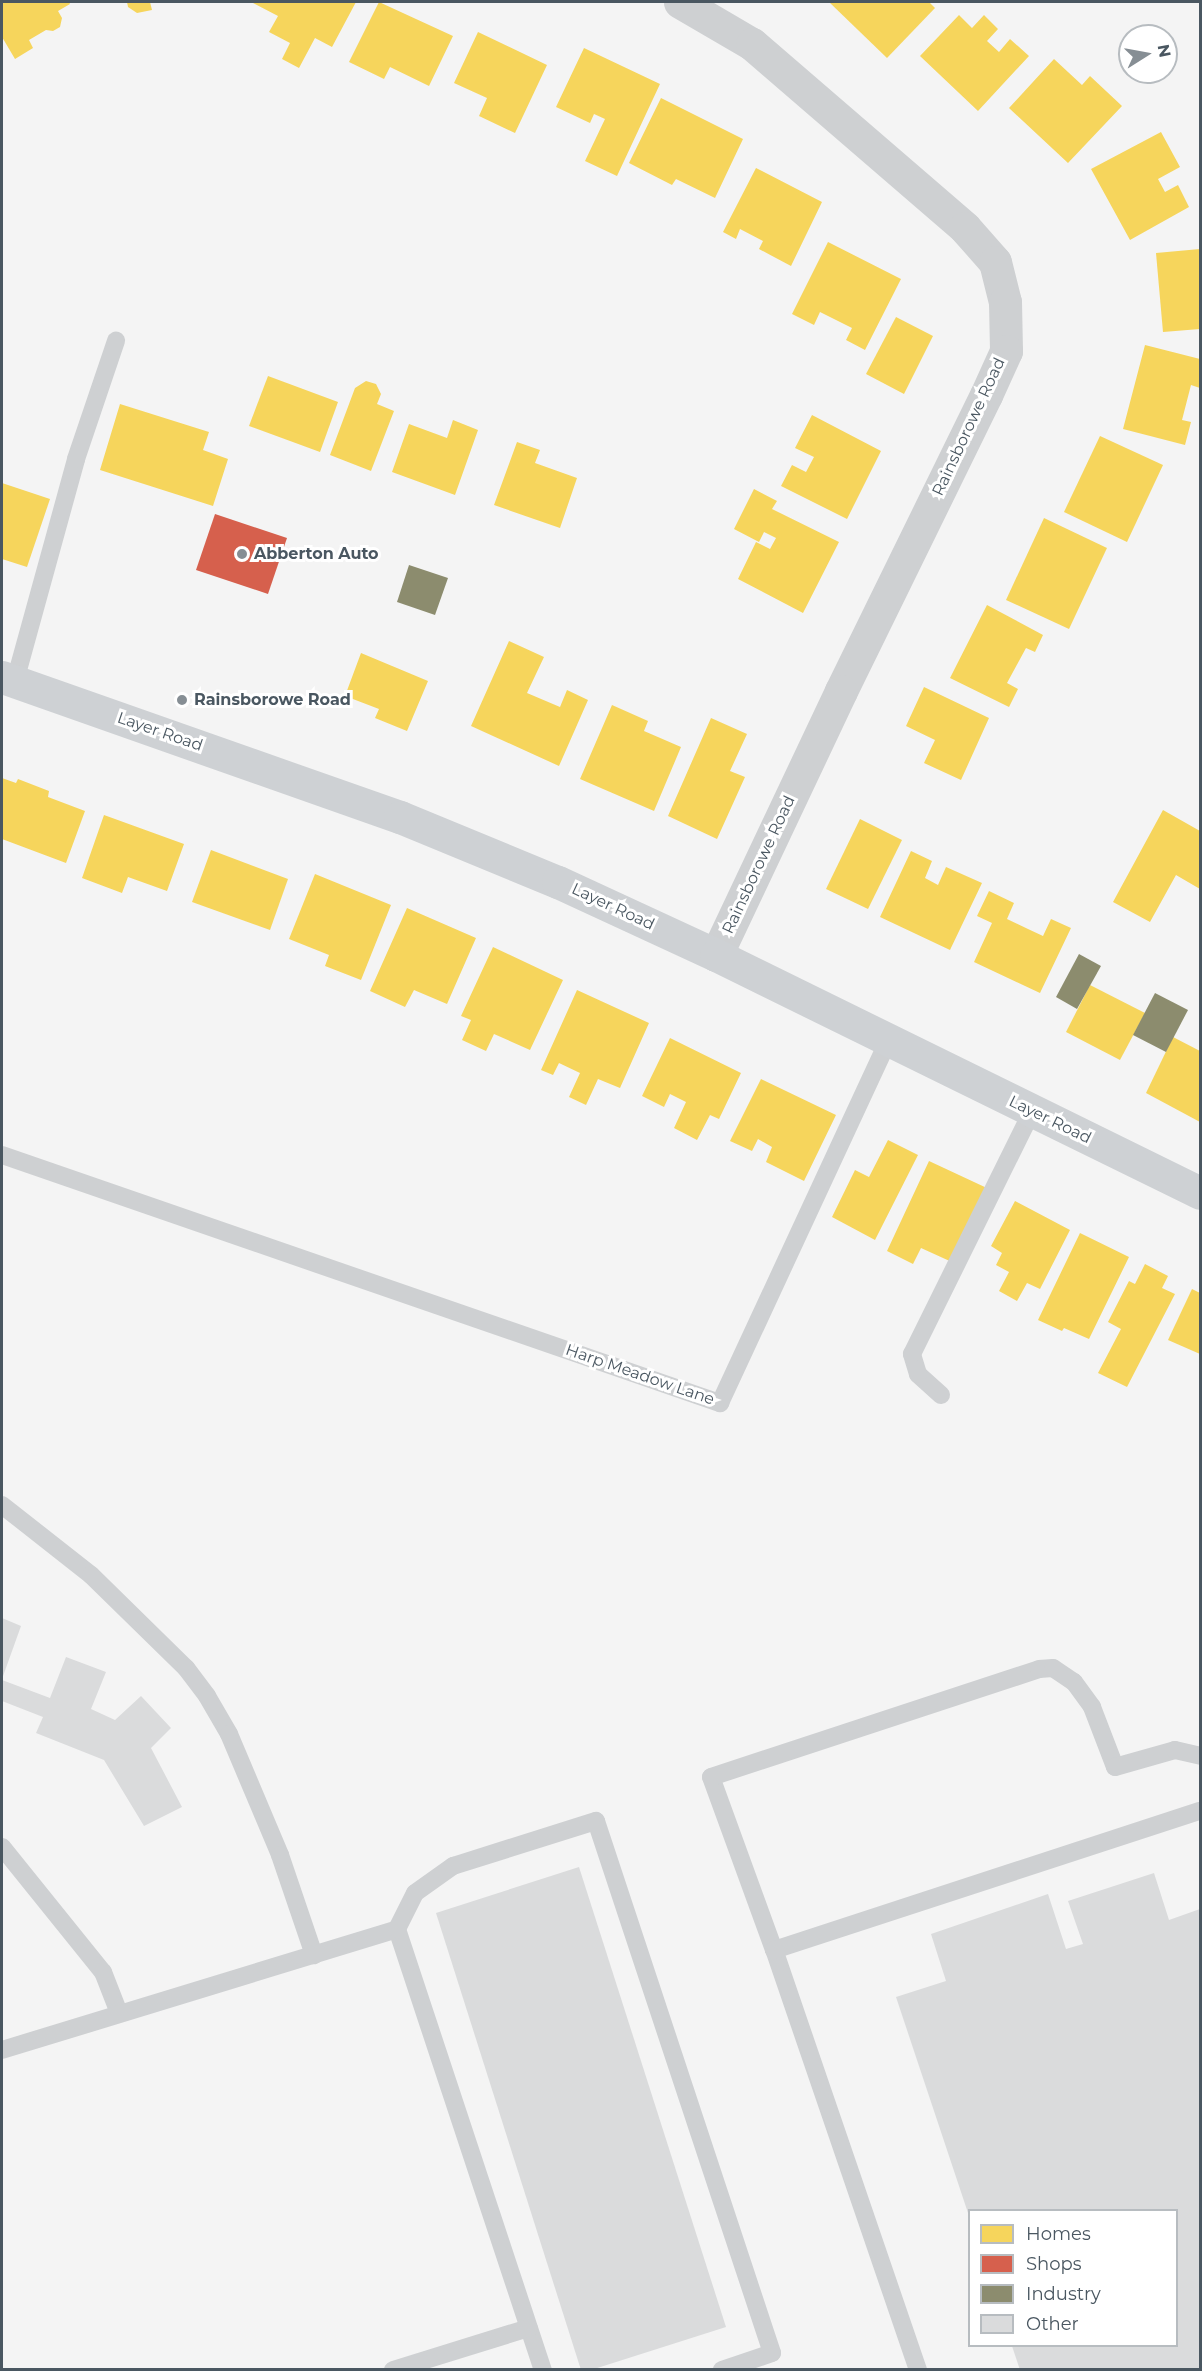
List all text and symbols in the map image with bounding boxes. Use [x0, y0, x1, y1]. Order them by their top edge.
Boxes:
north arrow [1118, 24, 1178, 84]
text: N [1154, 43, 1175, 59]
street label: Rainsborowe Road [929, 355, 1009, 499]
place label: Abberton Auto [254, 544, 379, 564]
marker: Abberton Auto [235, 547, 249, 561]
place label: Rainsborowe Road [194, 690, 351, 710]
marker: Rainsborowe Road [175, 693, 189, 707]
street label: Layer Road [115, 708, 205, 756]
street label: Rainsborowe Road [719, 793, 799, 937]
street label: Layer Road [569, 879, 657, 935]
street label: Layer Road [1006, 1092, 1094, 1148]
street label: Harp Meadow Lane [563, 1341, 717, 1409]
legend [968, 2209, 1178, 2347]
text: Homes [1026, 2223, 1091, 2245]
text: Shops [1026, 2253, 1082, 2275]
text: Industry [1026, 2283, 1101, 2305]
text: Other [1026, 2313, 1079, 2335]

